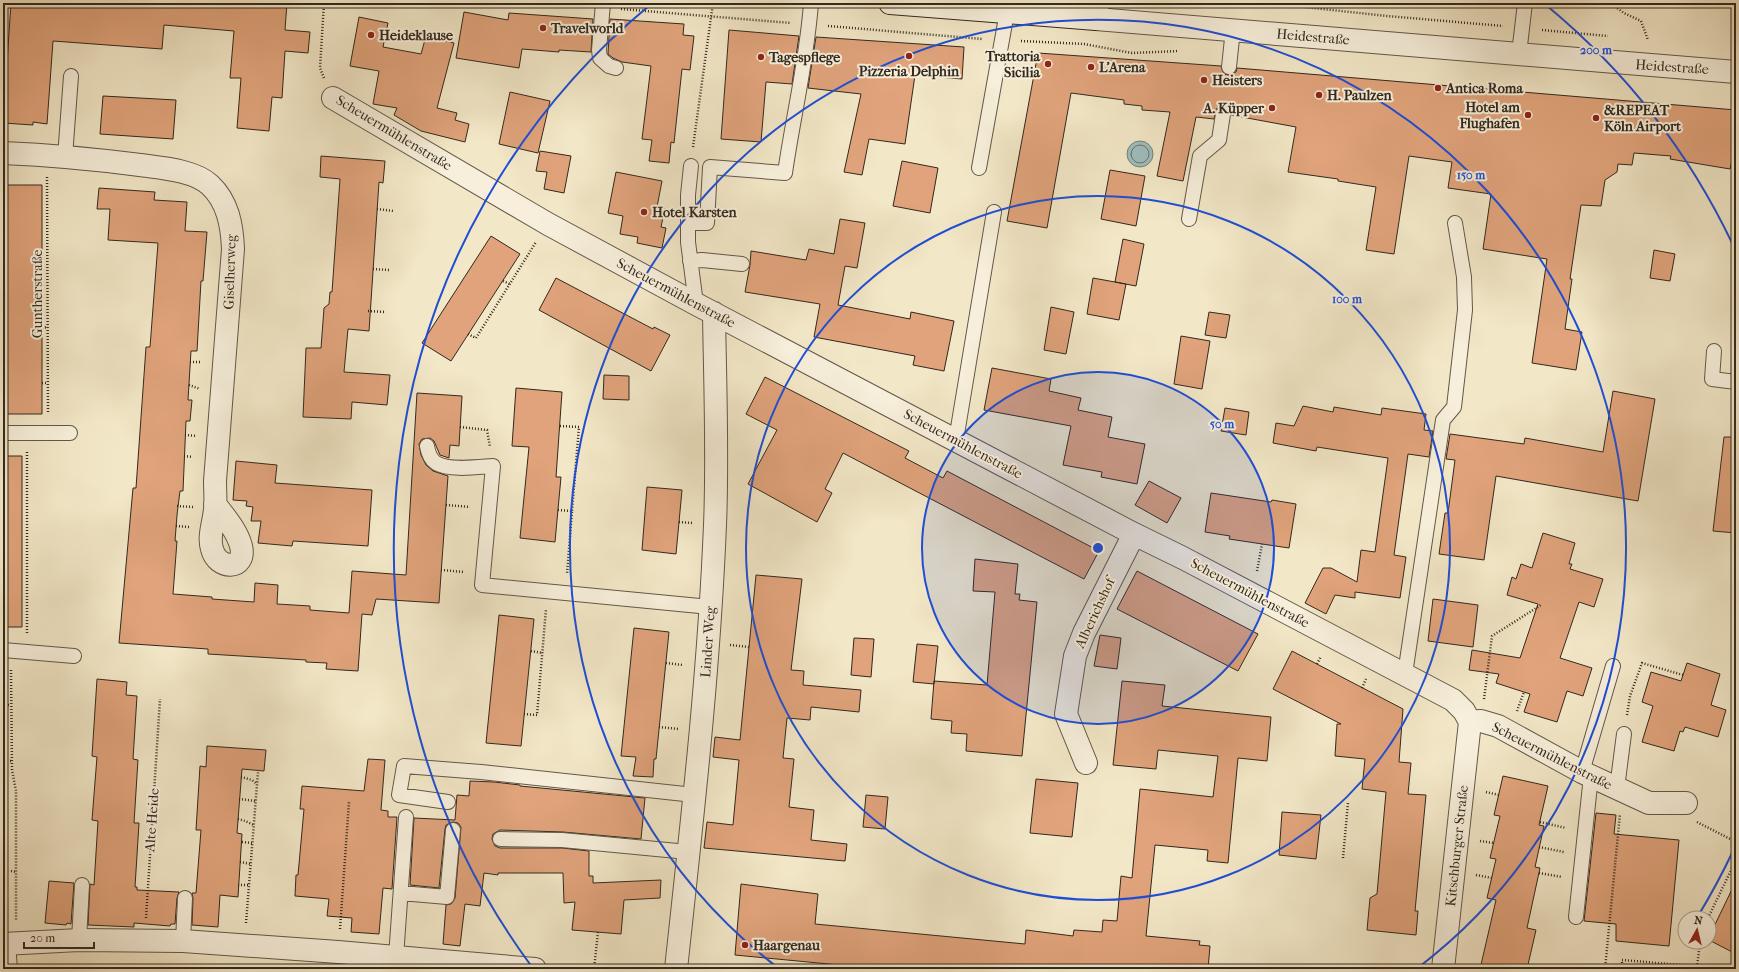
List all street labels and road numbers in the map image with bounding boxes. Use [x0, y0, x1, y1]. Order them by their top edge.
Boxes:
street label: Heidestraße [1276, 25, 1350, 49]
street label: Heidestraße [1635, 56, 1709, 78]
street label: Scheuermühlenstraße [333, 92, 455, 174]
street label: Giselherweg [220, 234, 240, 310]
street label: Guntherstraße [29, 250, 46, 338]
street label: Scheuermühlenstraße [614, 254, 738, 332]
street label: Scheuermühlenstraße [901, 405, 1025, 483]
street label: Scheuermühlenstraße [1188, 554, 1312, 632]
street label: Alberichshof [1071, 572, 1120, 652]
street label: Linder Weg [697, 605, 719, 678]
street label: Scheuermühlenstraße [1489, 718, 1615, 794]
street label: Kitschburger Straße [1442, 784, 1472, 908]
street label: Alte Heide [141, 787, 163, 854]

